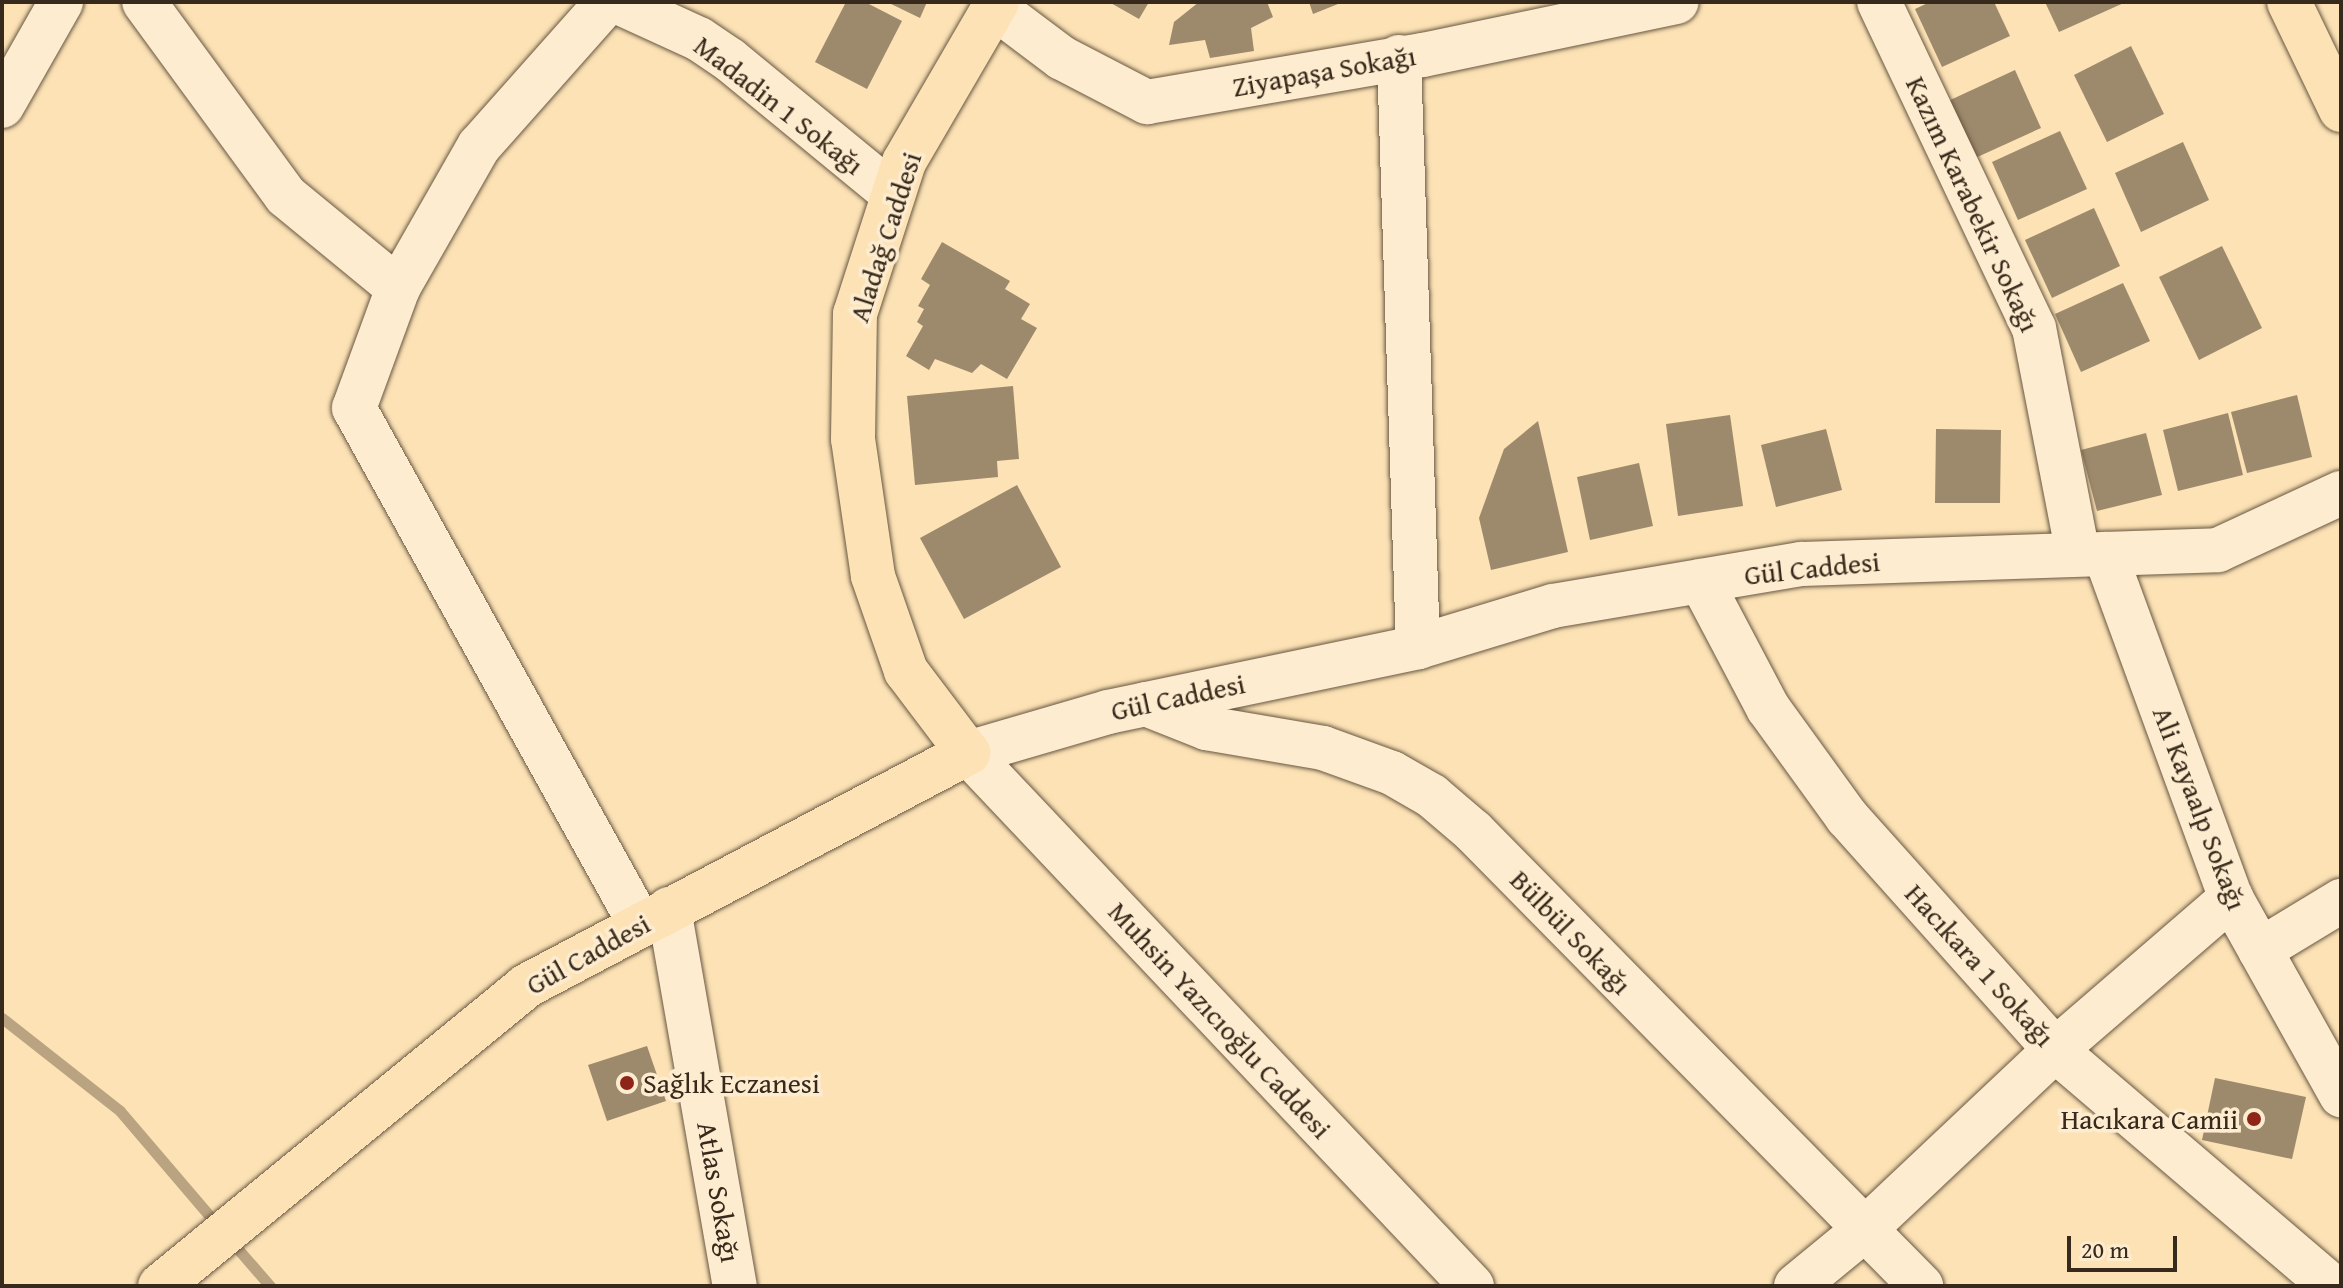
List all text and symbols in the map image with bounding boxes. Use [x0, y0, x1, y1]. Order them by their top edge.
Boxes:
street label: Madadin 1 Sokağı [688, 28, 870, 182]
street label: Ziyapaşa Sokağı [1230, 38, 1418, 104]
street label: Kazım Karabekir Sokağı [1899, 71, 2047, 337]
street label: Aladağ Caddesi [842, 148, 928, 326]
street label: Gül Caddesi [1743, 544, 1881, 592]
street label: Gül Caddesi [1108, 666, 1248, 728]
street label: Ali Kayaalp Sokağı [2146, 702, 2254, 914]
street label: Bülbül Sokağı [1503, 863, 1639, 1001]
street label: Hacıkara 1 Sokağı [1898, 877, 2062, 1053]
street label: Muhsin Yazıcıoğlu Caddesi [1102, 895, 1338, 1145]
street label: Gül Caddesi [520, 906, 656, 1002]
place label: Sağlık Eczanesi [643, 1066, 820, 1100]
marker: Sağlık Eczanesi [618, 1074, 636, 1092]
place label: Hacıkara Camii [2061, 1102, 2238, 1136]
marker: Hacıkara Camii [2245, 1110, 2263, 1128]
street label: Atlas Sokağı [690, 1119, 748, 1265]
scale bar [2071, 1220, 2181, 1270]
text: 20 m [2081, 1232, 2129, 1267]

